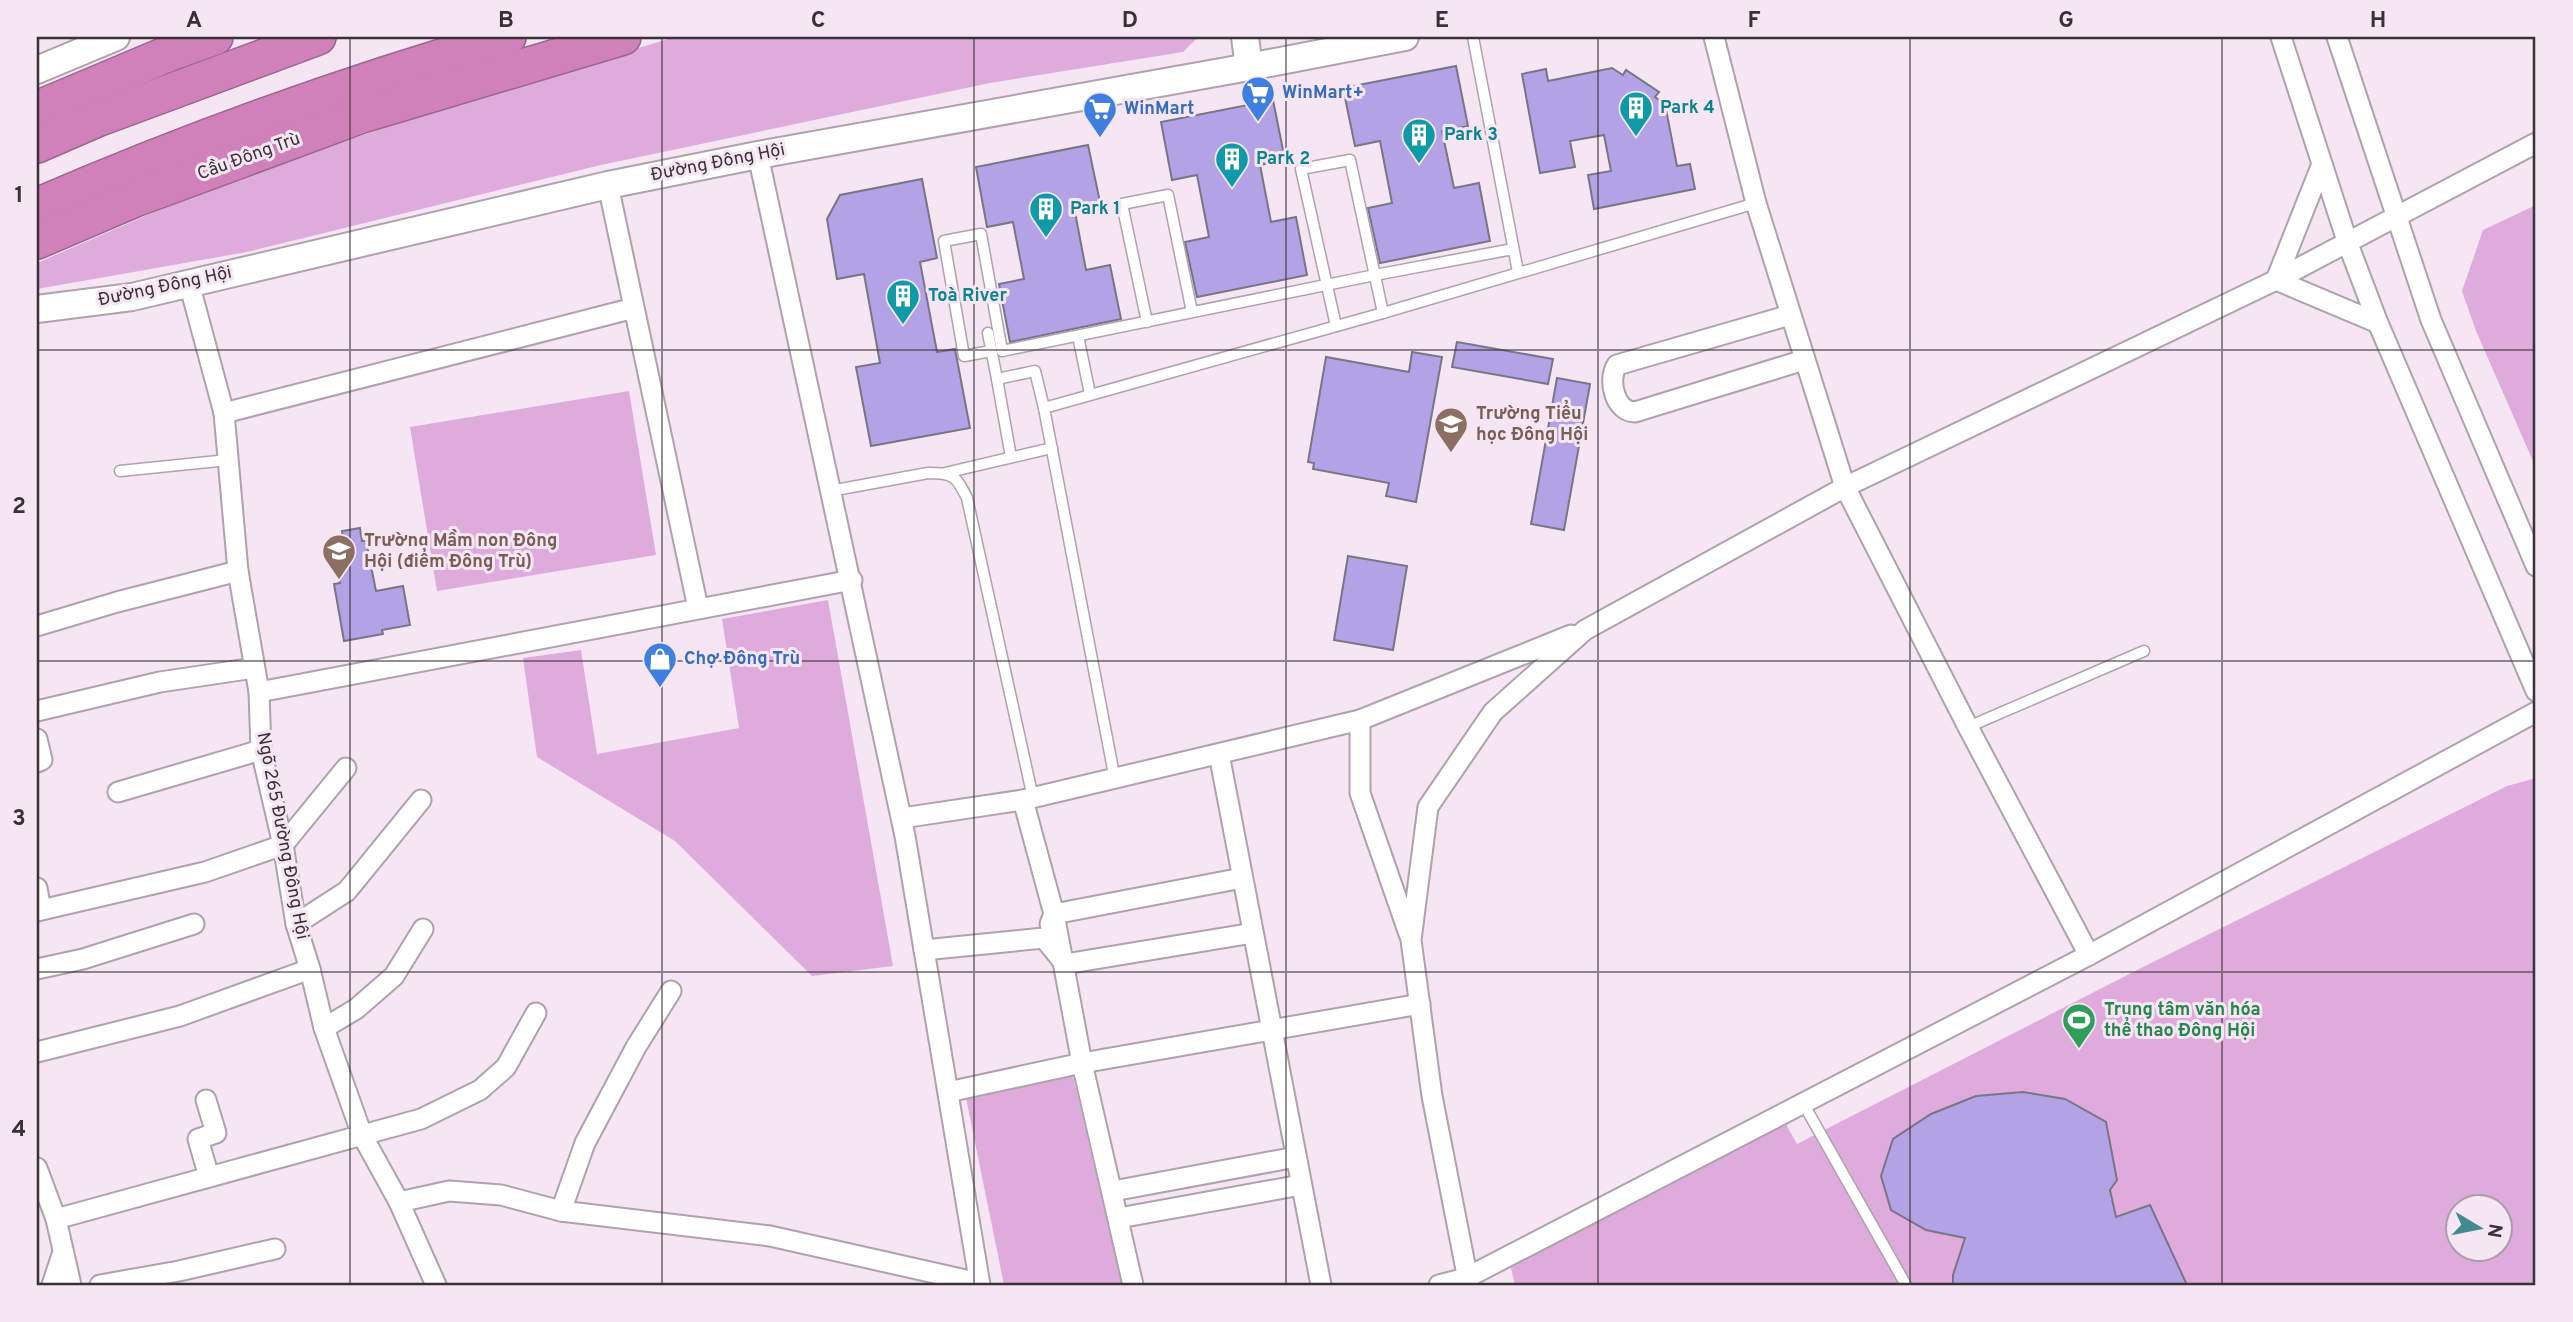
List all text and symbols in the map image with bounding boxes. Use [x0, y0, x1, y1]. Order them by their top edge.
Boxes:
text: A [186, 7, 202, 36]
text: B [498, 7, 514, 36]
text: C [811, 7, 825, 36]
text: D [1122, 7, 1138, 36]
text: E [1435, 7, 1449, 36]
text: F [1747, 7, 1761, 36]
text: G [2058, 7, 2074, 36]
text: H [2370, 7, 2386, 36]
supermarket icon: WinMart+ [1239, 74, 1277, 123]
place label: WinMart+ [1282, 82, 1364, 105]
building icon: Park 4 [1617, 89, 1655, 138]
supermarket icon: WinMart [1081, 90, 1119, 139]
place label: Park 4 [1660, 97, 1715, 120]
place label: WinMart [1124, 98, 1194, 121]
building icon: Park 3 [1400, 116, 1438, 165]
place label: Park 3 [1444, 124, 1498, 147]
street label: Cầu Đông Trù [194, 127, 304, 186]
street label: Đường Đông Hội [649, 139, 787, 187]
building icon: Park 2 [1213, 140, 1251, 189]
place label: Park 2 [1256, 148, 1310, 171]
text: 1 [14, 182, 24, 211]
building icon: Park 1 [1027, 190, 1065, 239]
place label: Park 1 [1070, 198, 1120, 221]
street label: Đường Đông Hội [96, 262, 234, 312]
building icon: Toà River [884, 277, 922, 326]
place label: Toà River [928, 285, 1007, 308]
place label: Trường Tiểu học Đông Hội [1476, 399, 1588, 447]
school or university icon: Trường Tiểu học Đông Hội [1432, 405, 1470, 454]
text: 2 [12, 493, 26, 522]
place label: Trường Mầm non Đông Hội (điểm Đông Trù) [364, 529, 558, 574]
school or university icon: Trường Mầm non Đông Hội (điểm Đông Trù) [320, 532, 358, 581]
shop icon: Chợ Đông Trù [641, 640, 679, 689]
place label: Chợ Đông Trù [684, 648, 800, 671]
street label: Ngõ 265 Đường Đông Hội [251, 731, 313, 941]
text: 3 [12, 805, 26, 834]
place label: Trung tâm văn hóa thể thao Đông Hội [2104, 999, 2261, 1043]
sports icon: Trung tâm văn hóa thể thao Đông Hội [2060, 1001, 2098, 1050]
text: 4 [12, 1116, 26, 1145]
north arrow [2444, 1192, 2514, 1262]
text: N [2481, 1222, 2507, 1239]

